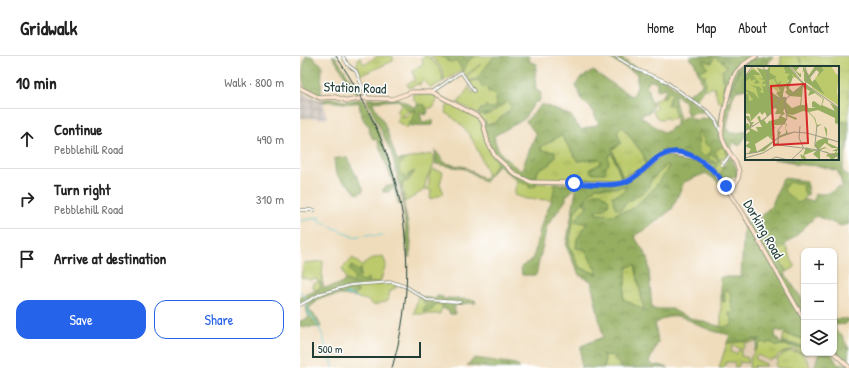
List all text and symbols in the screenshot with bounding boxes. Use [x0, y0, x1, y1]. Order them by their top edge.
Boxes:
text: Gridwalk [20, 15, 77, 41]
text: Home [647, 18, 674, 37]
text: Map [696, 18, 716, 37]
text: About [738, 18, 767, 37]
text: Contact [789, 18, 829, 37]
inset map [745, 66, 839, 160]
text: 10 min [16, 71, 57, 94]
text: Walk · 800 m [224, 73, 284, 91]
street label: Station Road [323, 76, 387, 98]
text: Continue [54, 119, 102, 140]
icon: ahead [16, 128, 38, 150]
text: 490 m [257, 130, 284, 148]
text: Pebblehill Road [54, 140, 123, 158]
route start [565, 174, 583, 192]
route end [717, 177, 735, 195]
text: Turn right [54, 179, 110, 200]
icon: right [16, 188, 38, 210]
text: 310 m [256, 190, 284, 208]
street label: Dorking Road [739, 196, 789, 263]
text: Pebblehill Road [54, 200, 123, 218]
icon: arrive [16, 248, 38, 270]
text: Arrive at destination [54, 248, 166, 269]
map controls [801, 248, 837, 356]
button: + [801, 248, 837, 284]
button: − [801, 284, 837, 320]
button: Save [16, 300, 146, 339]
button: Share [154, 300, 284, 339]
button: layers [801, 320, 837, 356]
scale bar [312, 340, 421, 359]
text: 500 m [318, 342, 343, 356]

